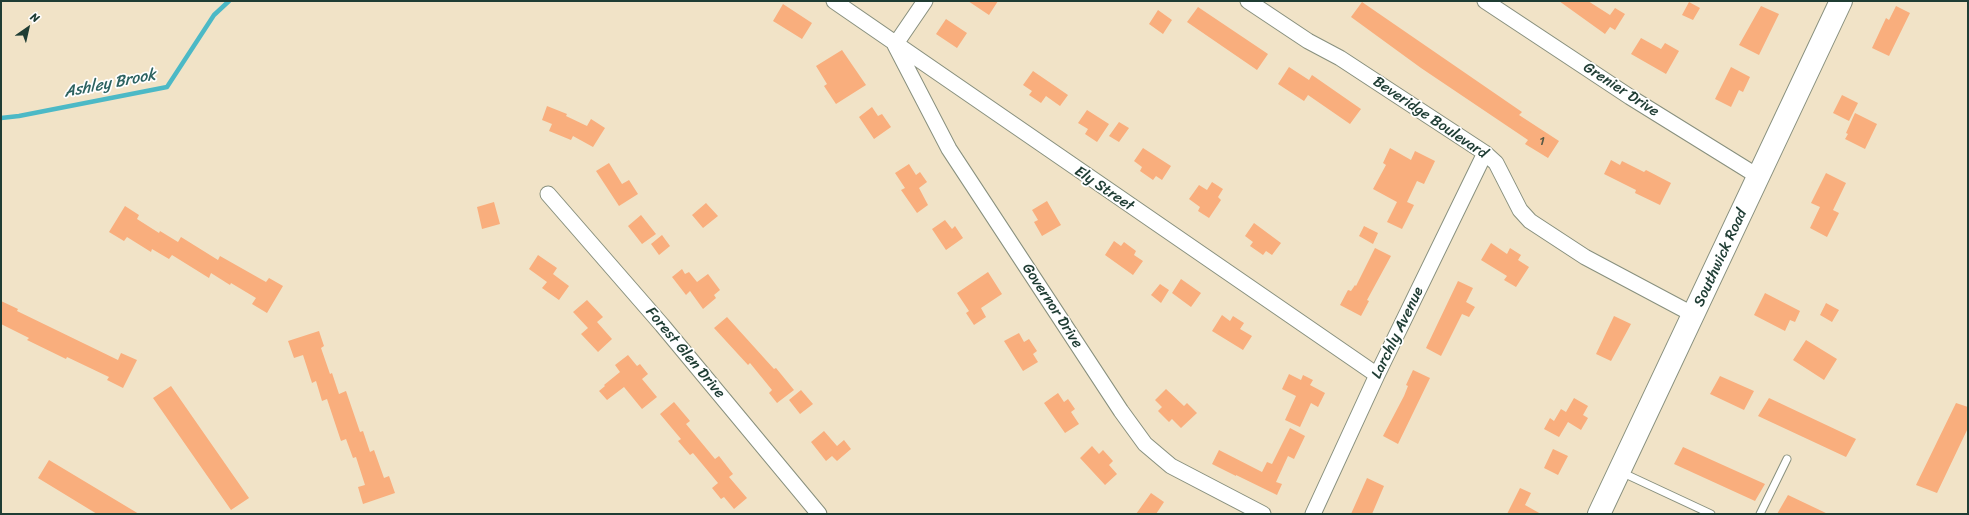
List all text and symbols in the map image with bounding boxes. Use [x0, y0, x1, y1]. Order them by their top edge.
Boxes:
north arrow [8, 8, 48, 48]
text: N [27, 8, 43, 28]
street label: Grenier Drive [1580, 59, 1662, 121]
water label: Ashley Brook [63, 66, 157, 102]
street label: Beveridge Boulevard [1369, 73, 1491, 163]
house number: 1 [1539, 134, 1545, 150]
street label: Ely Street [1071, 163, 1137, 215]
street label: Southwick Road [1691, 206, 1751, 310]
street label: Governor Drive [1018, 260, 1086, 352]
street label: Larchly Avenue [1368, 284, 1428, 382]
street label: Forest Glen Drive [642, 304, 728, 402]

